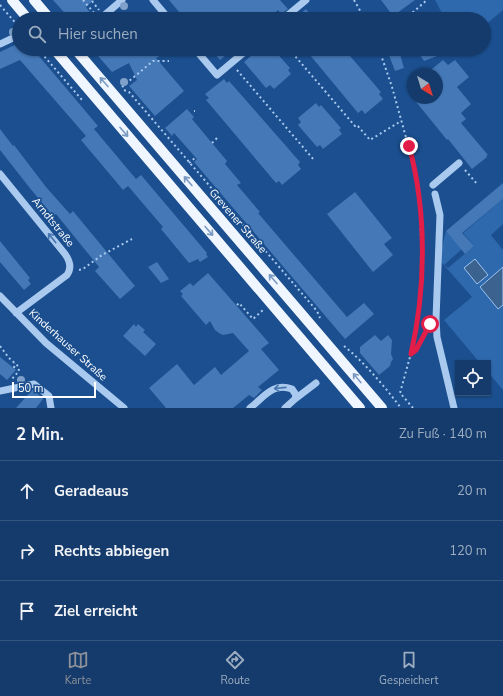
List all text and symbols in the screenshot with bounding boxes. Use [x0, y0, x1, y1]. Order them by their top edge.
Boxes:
search box [12, 12, 491, 56]
icon: search [26, 23, 48, 45]
text: Hier suchen [58, 24, 138, 44]
north arrow [407, 68, 443, 104]
one-way arrow [99, 77, 108, 87]
one-way arrow [120, 127, 129, 137]
route end [400, 137, 418, 155]
one-way arrow [184, 175, 193, 186]
street label: Grevener Straße [206, 186, 270, 257]
street label: Arndtstraße [28, 194, 78, 250]
one-way arrow [204, 225, 213, 236]
one-way arrow [47, 232, 56, 243]
one-way arrow [268, 274, 277, 285]
street label: Kinderhauser Straße [25, 306, 111, 384]
route start [421, 315, 439, 333]
map controls [455, 360, 491, 396]
button: locate [455, 360, 491, 396]
one-way arrow [353, 373, 362, 384]
scale bar [12, 380, 96, 399]
text: 50 m [18, 381, 43, 396]
one-way arrow [274, 384, 287, 391]
text: 2 Min. [16, 423, 64, 446]
text: Zu Fuß · 140 m [399, 425, 487, 443]
icon: ahead [16, 480, 38, 502]
text: Geradeaus [54, 481, 129, 501]
text: 20 m [457, 482, 487, 500]
icon: right [16, 540, 38, 562]
text: Rechts abbiegen [54, 541, 169, 561]
text: 120 m [449, 542, 487, 560]
icon: arrive [16, 600, 38, 622]
text: Ziel erreicht [54, 601, 137, 621]
tab: Karte [65, 649, 91, 688]
tab: Route [221, 649, 250, 688]
tab: Gespeichert [379, 649, 438, 688]

